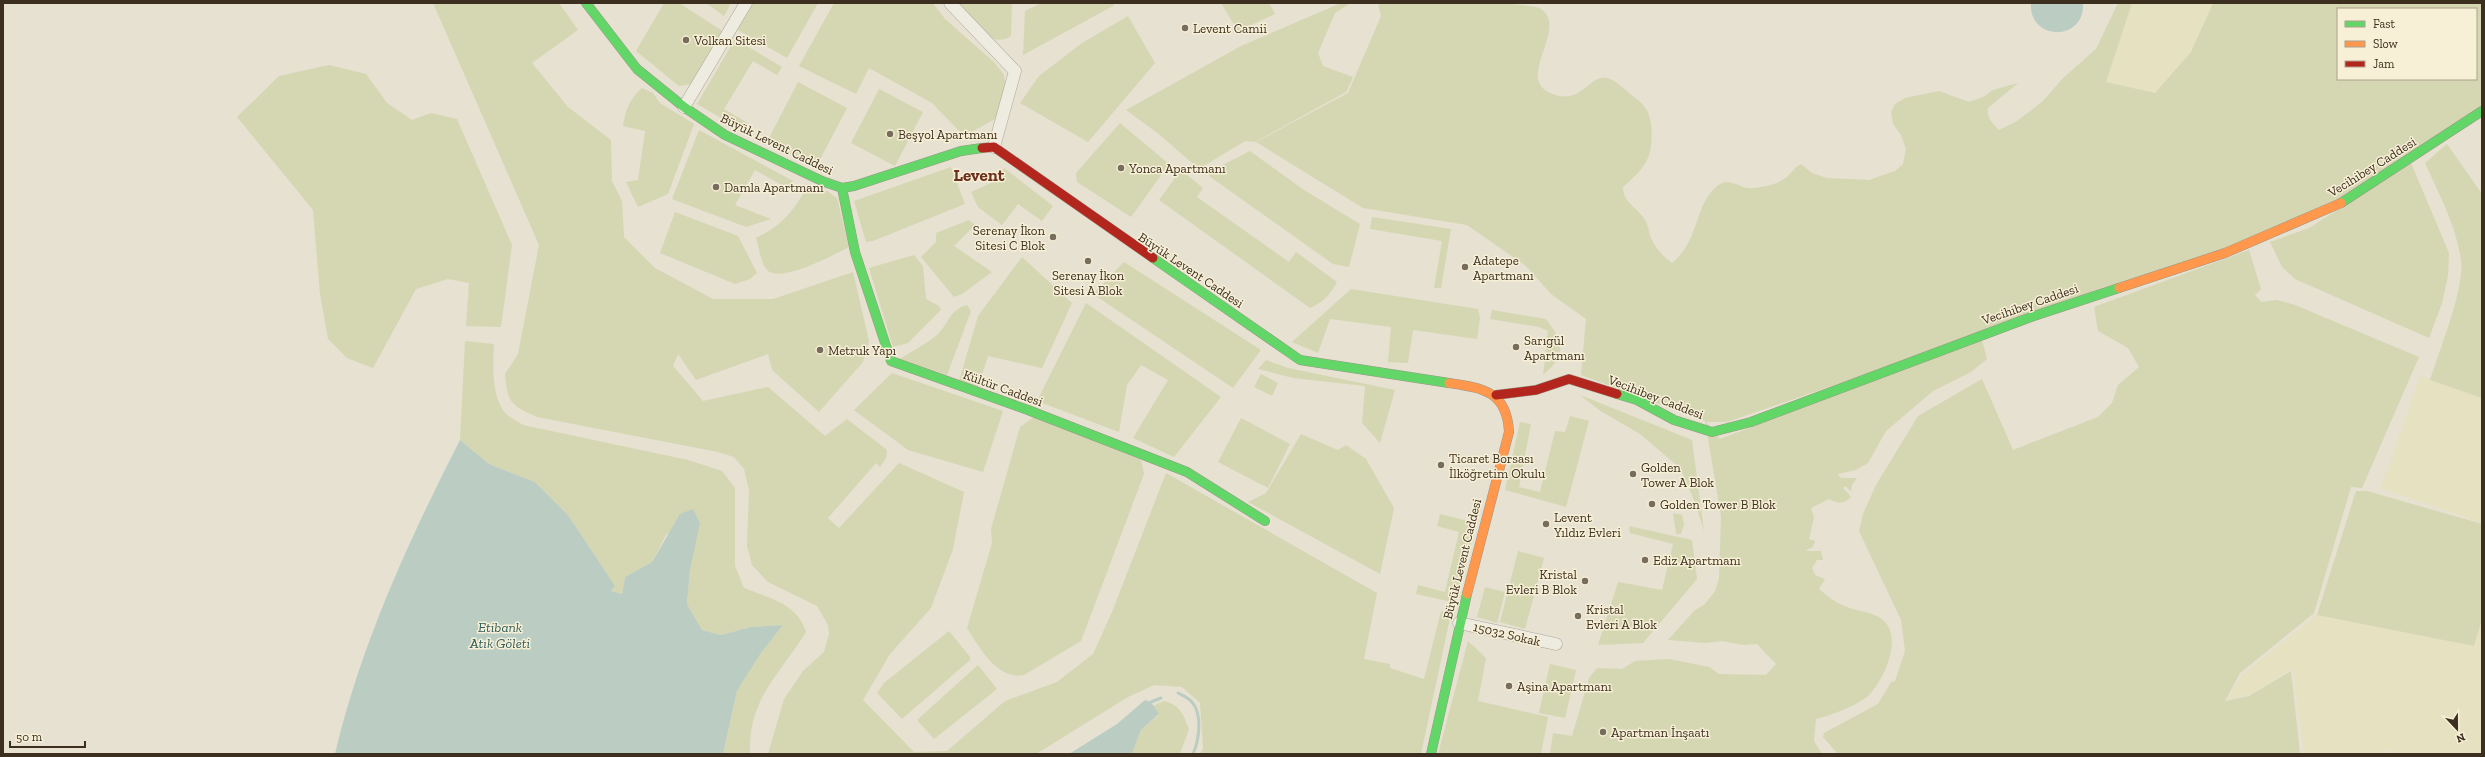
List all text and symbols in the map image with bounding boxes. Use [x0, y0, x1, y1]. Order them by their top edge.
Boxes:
legend [2337, 8, 2477, 80]
text: Fast [2373, 17, 2396, 31]
place label: Levent Camii [1193, 21, 1267, 36]
marker: Levent Camii [1180, 23, 1190, 33]
place label: Volkan Sitesi [693, 33, 766, 48]
marker: Volkan Sitesi [681, 35, 691, 45]
text: Slow [2373, 37, 2399, 51]
text: Jam [2373, 57, 2395, 71]
street label: Büyük Levent Caddesi [718, 110, 836, 178]
place label: Beşyol Apartmanı [898, 127, 998, 142]
marker: Beşyol Apartmanı [885, 129, 895, 139]
street label: Vecihibey Caddesi [2324, 134, 2419, 201]
place label: Yonca Apartmanı [1128, 161, 1226, 176]
marker: Yonca Apartmanı [1116, 163, 1126, 173]
district label: Levent [953, 165, 1005, 185]
place label: Damla Apartmanı [724, 180, 824, 195]
marker: Damla Apartmanı [711, 182, 721, 192]
place label: Serenay İkon Sitesi C Blok [973, 223, 1046, 253]
street label: Büyük Levent Caddesi [1136, 229, 1247, 311]
marker: Serenay İkon Sitesi C Blok [1048, 232, 1058, 242]
place label: Adatepe Apartmanı [1473, 253, 1534, 283]
marker: Serenay İkon Sitesi A Blok [1083, 256, 1093, 266]
marker: Adatepe Apartmanı [1460, 262, 1470, 272]
place label: Serenay İkon Sitesi A Blok [1052, 268, 1125, 298]
street label: Vecihibey Caddesi [1979, 280, 2080, 328]
place label: Sarıgül Apartmanı [1524, 333, 1585, 363]
marker: Sarıgül Apartmanı [1511, 342, 1521, 352]
place label: Metruk Yapı [828, 343, 897, 358]
marker: Metruk Yapı [815, 345, 825, 355]
street label: Kültür Caddesi [961, 367, 1045, 409]
street label: Vecihibey Caddesi [1605, 372, 1706, 422]
place label: Ticaret Borsası İlköğretim Okulu [1449, 451, 1546, 481]
marker: Ticaret Borsası İlköğretim Okulu [1436, 460, 1446, 470]
place label: Golden Tower A Blok [1641, 460, 1714, 490]
marker: Golden Tower A Blok [1628, 469, 1638, 479]
street label: Büyük Levent Caddesi [1440, 497, 1484, 621]
place label: Golden Tower B Blok [1660, 497, 1776, 512]
marker: Golden Tower B Blok [1647, 499, 1657, 509]
place label: Levent Yıldız Evleri [1553, 510, 1621, 540]
marker: Levent Yıldız Evleri [1541, 519, 1551, 529]
place label: Ediz Apartmanı [1653, 553, 1741, 568]
marker: Ediz Apartmanı [1640, 555, 1650, 565]
place label: Kristal Evleri B Blok [1506, 567, 1578, 597]
marker: Kristal Evleri B Blok [1580, 576, 1590, 586]
place label: Kristal Evleri A Blok [1586, 602, 1657, 632]
marker: Kristal Evleri A Blok [1573, 611, 1583, 621]
water label: Etibank Atık Göleti [469, 619, 530, 652]
street label: 15032 Sokak [1472, 619, 1542, 649]
place label: Aşina Apartmanı [1517, 679, 1612, 694]
marker: Aşina Apartmanı [1504, 681, 1514, 691]
north arrow [2437, 709, 2477, 749]
scale bar [10, 723, 85, 749]
place label: Apartman İnşaatı [1611, 725, 1710, 740]
marker: Apartman İnşaatı [1598, 727, 1608, 737]
text: 50 m [16, 730, 43, 744]
text: N [2454, 730, 2467, 746]

